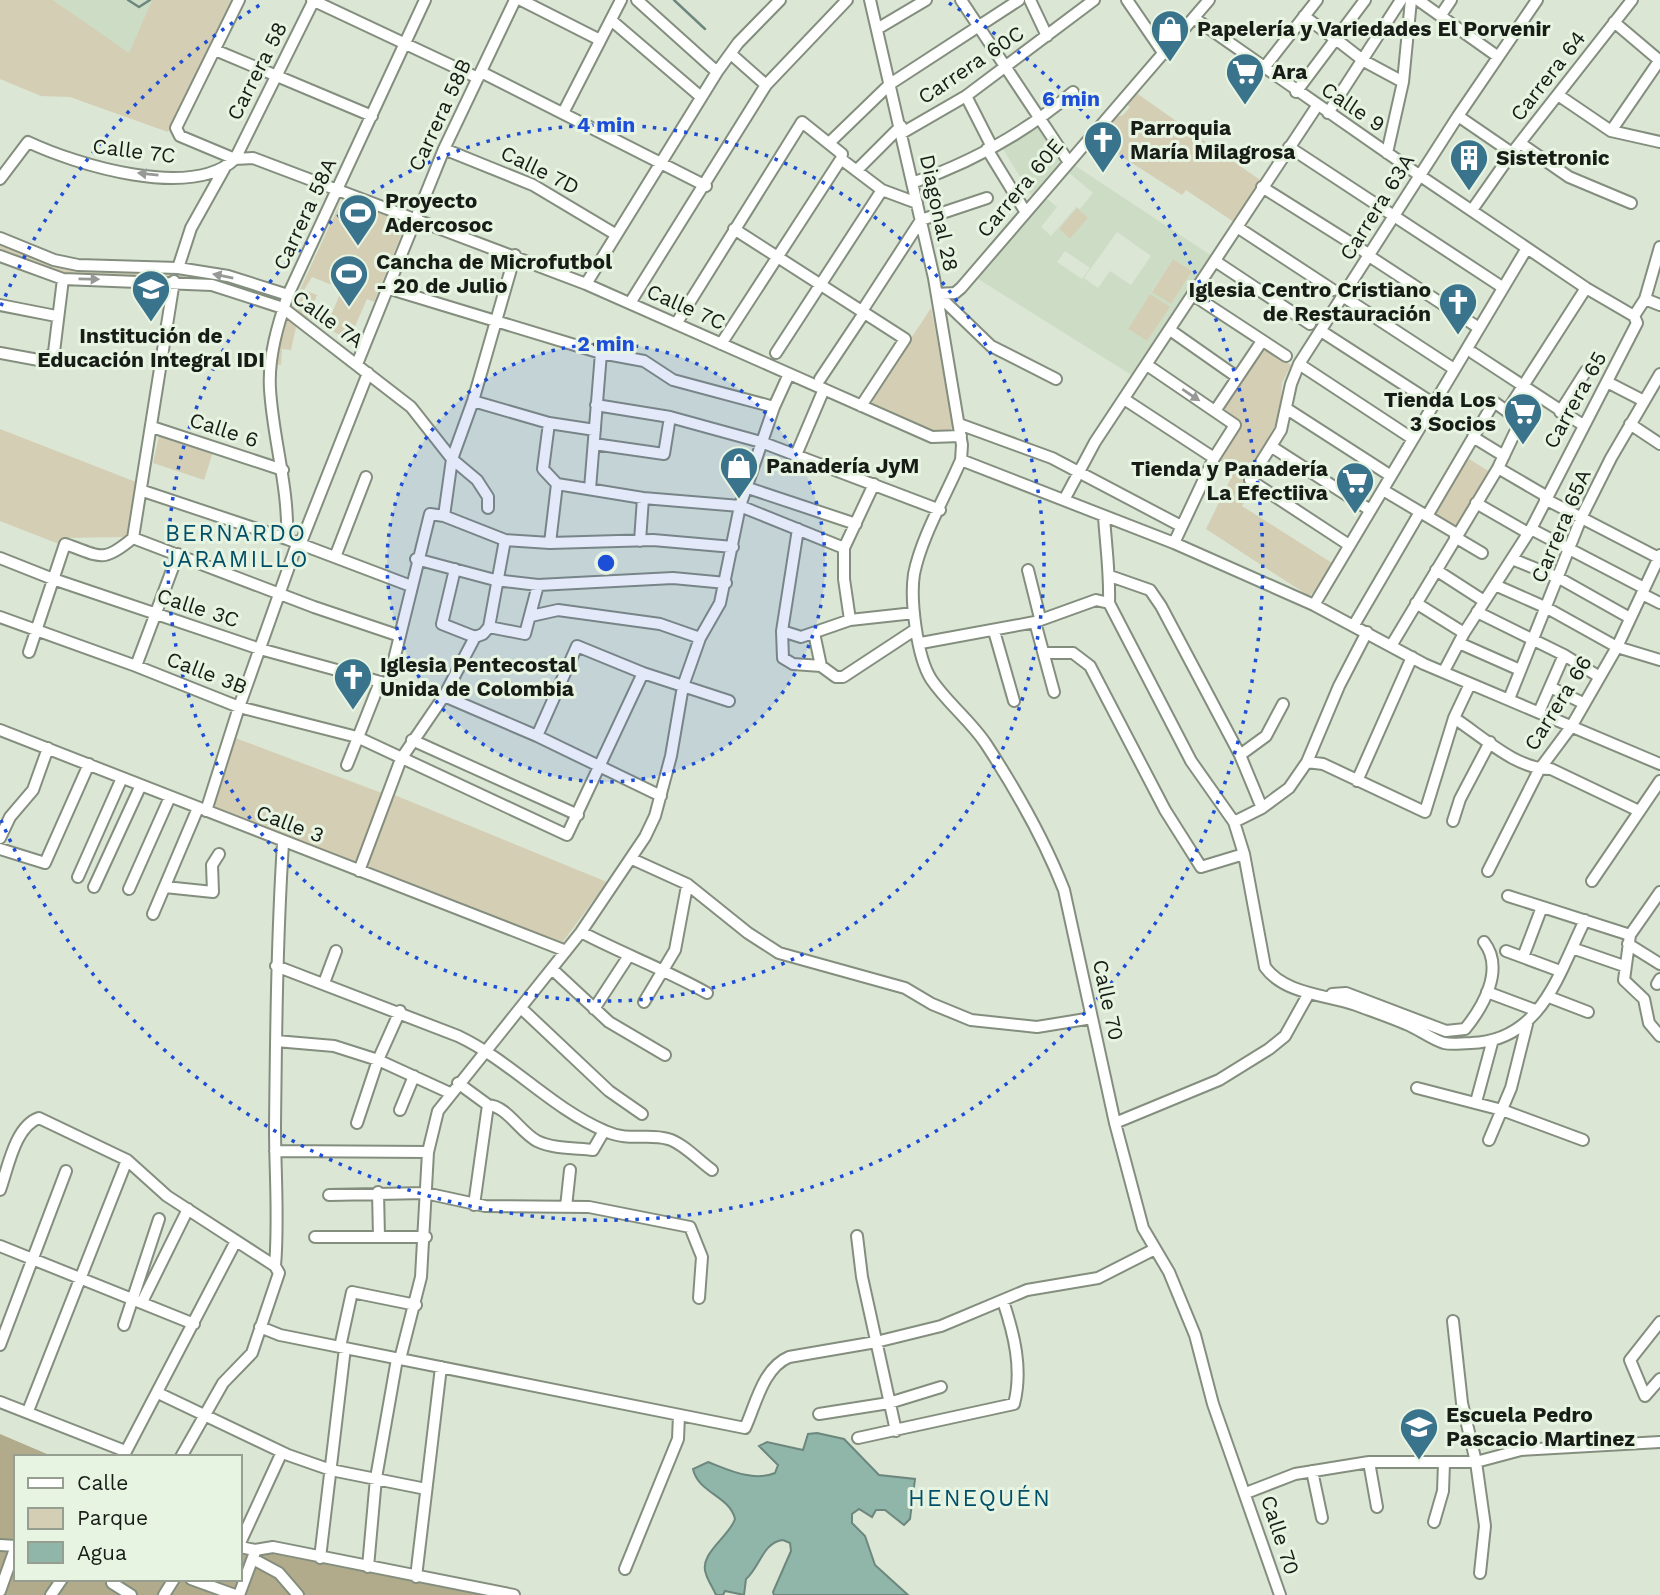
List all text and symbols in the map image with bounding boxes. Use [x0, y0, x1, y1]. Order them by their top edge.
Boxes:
shop icon: Papelería y Variedades El Porvenir [1149, 8, 1191, 63]
place label: Papelería y Variedades El Porvenir [1197, 16, 1551, 41]
street label: Carrera 58 [221, 17, 292, 124]
street label: Carrera 60C [913, 20, 1028, 109]
street label: Carrera 64 [1505, 26, 1591, 126]
supermarket icon: Ara [1224, 51, 1266, 106]
street label: Carrera 58B [403, 55, 476, 175]
place label: Ara [1272, 59, 1308, 84]
street label: Calle 9 [1317, 76, 1390, 137]
text: 6 min [1042, 86, 1100, 111]
text: 4 min [577, 112, 635, 137]
place label: Parroquia María Milagrosa [1130, 115, 1296, 164]
church icon: Parroquia María Milagrosa [1082, 119, 1124, 174]
street label: Calle 7C [91, 133, 177, 168]
street label: Carrera 60E [971, 133, 1068, 242]
building icon: Sistetronic [1448, 137, 1490, 192]
street label: Calle 7D [497, 140, 584, 199]
place label: Sistetronic [1496, 145, 1610, 170]
street label: Carrera 63A [1334, 149, 1419, 265]
street label: Diagonal 28 [915, 152, 964, 274]
street label: Carrera 58A [268, 154, 342, 274]
one-way arrow [137, 168, 159, 179]
place label: Proyecto Adercosoc [385, 188, 493, 237]
sports icon: Proyecto Adercosoc [337, 192, 379, 247]
place label: Cancha de Microfutbol - 20 de Julio [376, 249, 612, 298]
sports icon: Cancha de Microfutbol - 20 de Julio [328, 253, 370, 308]
school or university icon: Institución de Educación Integral IDI [130, 268, 172, 323]
one-way arrow [212, 270, 234, 281]
one-way arrow [78, 274, 100, 285]
place label: Iglesia Centro Cristiano de Restauración [1189, 277, 1431, 326]
street label: Calle 7C [643, 278, 729, 335]
church icon: Iglesia Centro Cristiano de Restauración [1437, 281, 1479, 336]
street label: Calle 7A [288, 284, 369, 353]
place label: Institución de Educación Integral IDI [37, 323, 265, 372]
text: 2 min [577, 331, 635, 356]
street label: Carrera 65 [1538, 347, 1611, 453]
place label: Tienda Los 3 Socios [1384, 387, 1496, 436]
one-way arrow [1182, 388, 1200, 402]
supermarket icon: Tienda Los 3 Socios [1502, 391, 1544, 446]
street label: Calle 6 [186, 407, 262, 452]
shop icon: Panadería JyM [718, 445, 760, 500]
place label: Panadería JyM [766, 453, 919, 478]
place label: Tienda y Panadería La Efectiiva [1131, 456, 1329, 505]
supermarket icon: Tienda y Panadería La Efectiiva [1334, 460, 1376, 515]
street label: Carrera 65A [1525, 465, 1596, 586]
district label: BERNARDO JARAMILLO [163, 520, 309, 573]
centre of rings [594, 551, 618, 575]
street label: Calle 3C [154, 582, 242, 633]
street label: Calle 3B [163, 646, 251, 699]
street label: Carrera 66 [1518, 650, 1597, 755]
place label: Iglesia Pentecostal Unida de Colombia [380, 652, 577, 701]
church icon: Iglesia Pentecostal Unida de Colombia [332, 656, 374, 711]
street label: Calle 3 [253, 799, 328, 848]
street label: Calle 70 [1088, 957, 1129, 1043]
place label: Escuela Pedro Pascacio Martinez [1446, 1402, 1635, 1451]
school or university icon: Escuela Pedro Pascacio Martinez [1398, 1406, 1440, 1461]
legend [14, 1455, 242, 1581]
text: Calle [77, 1470, 128, 1495]
district label: HENEQUÉN [908, 1485, 1052, 1512]
street label: Calle 70 [1256, 1492, 1305, 1578]
text: Parque [77, 1505, 148, 1530]
text: Agua [77, 1540, 127, 1565]

